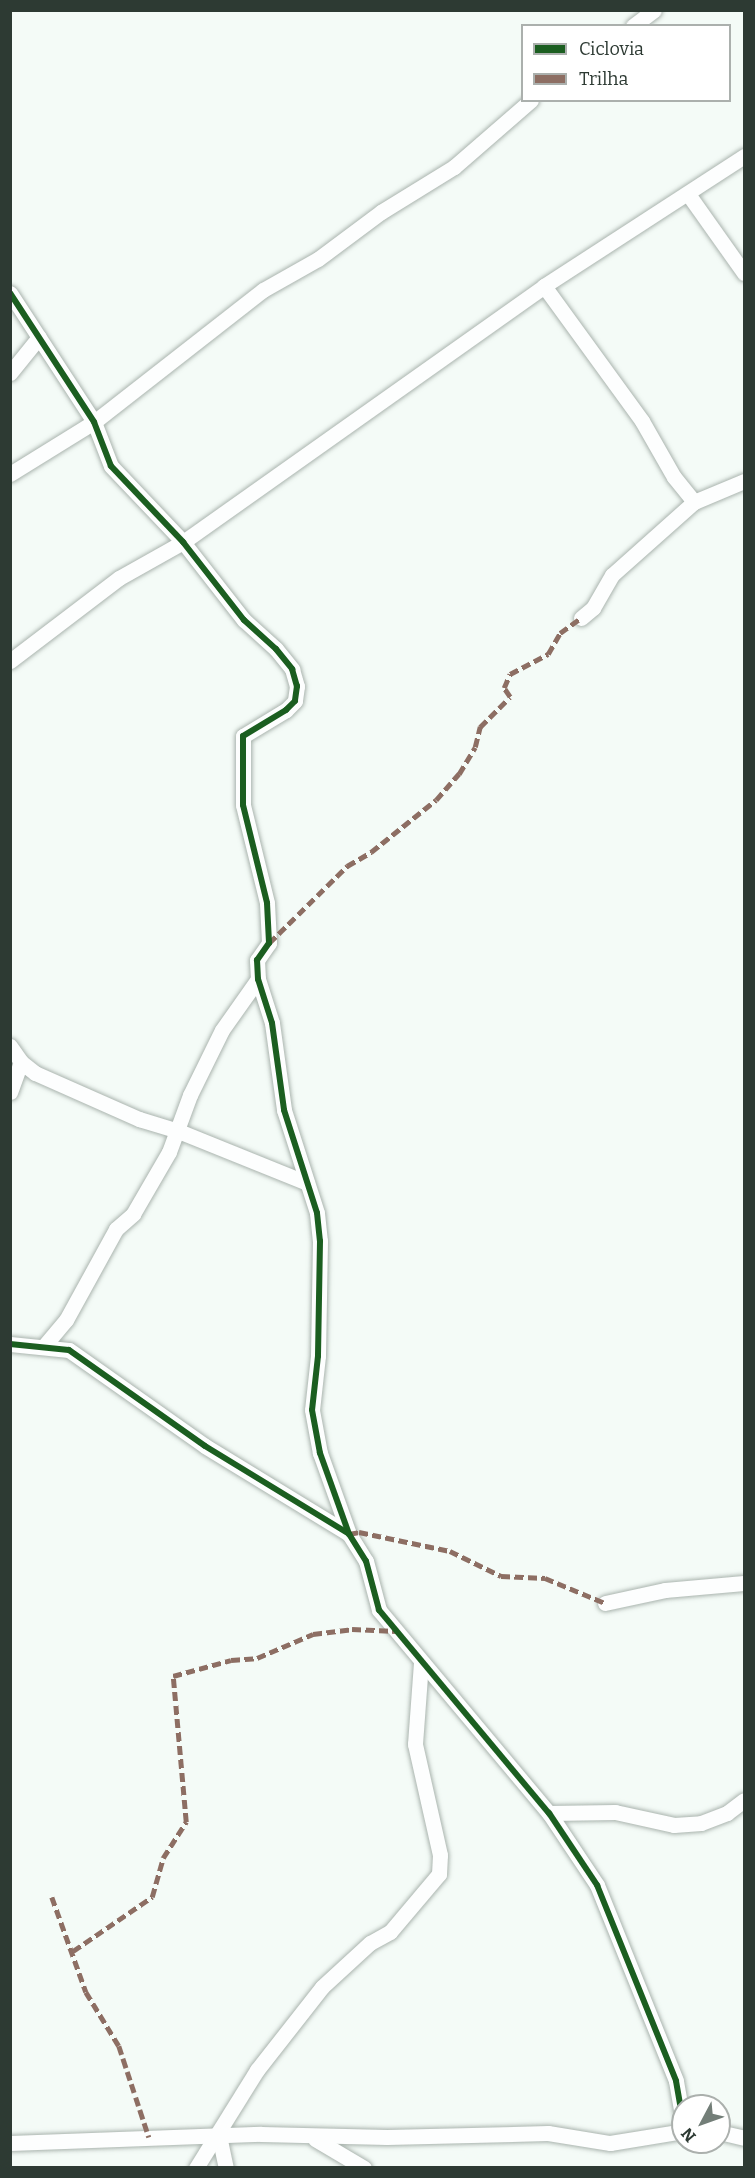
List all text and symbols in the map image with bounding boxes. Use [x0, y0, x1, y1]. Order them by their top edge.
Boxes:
legend [521, 24, 731, 102]
text: Ciclovia [579, 38, 644, 60]
text: Trilha [579, 68, 628, 90]
north arrow [671, 2094, 731, 2154]
text: N [677, 2124, 700, 2146]

